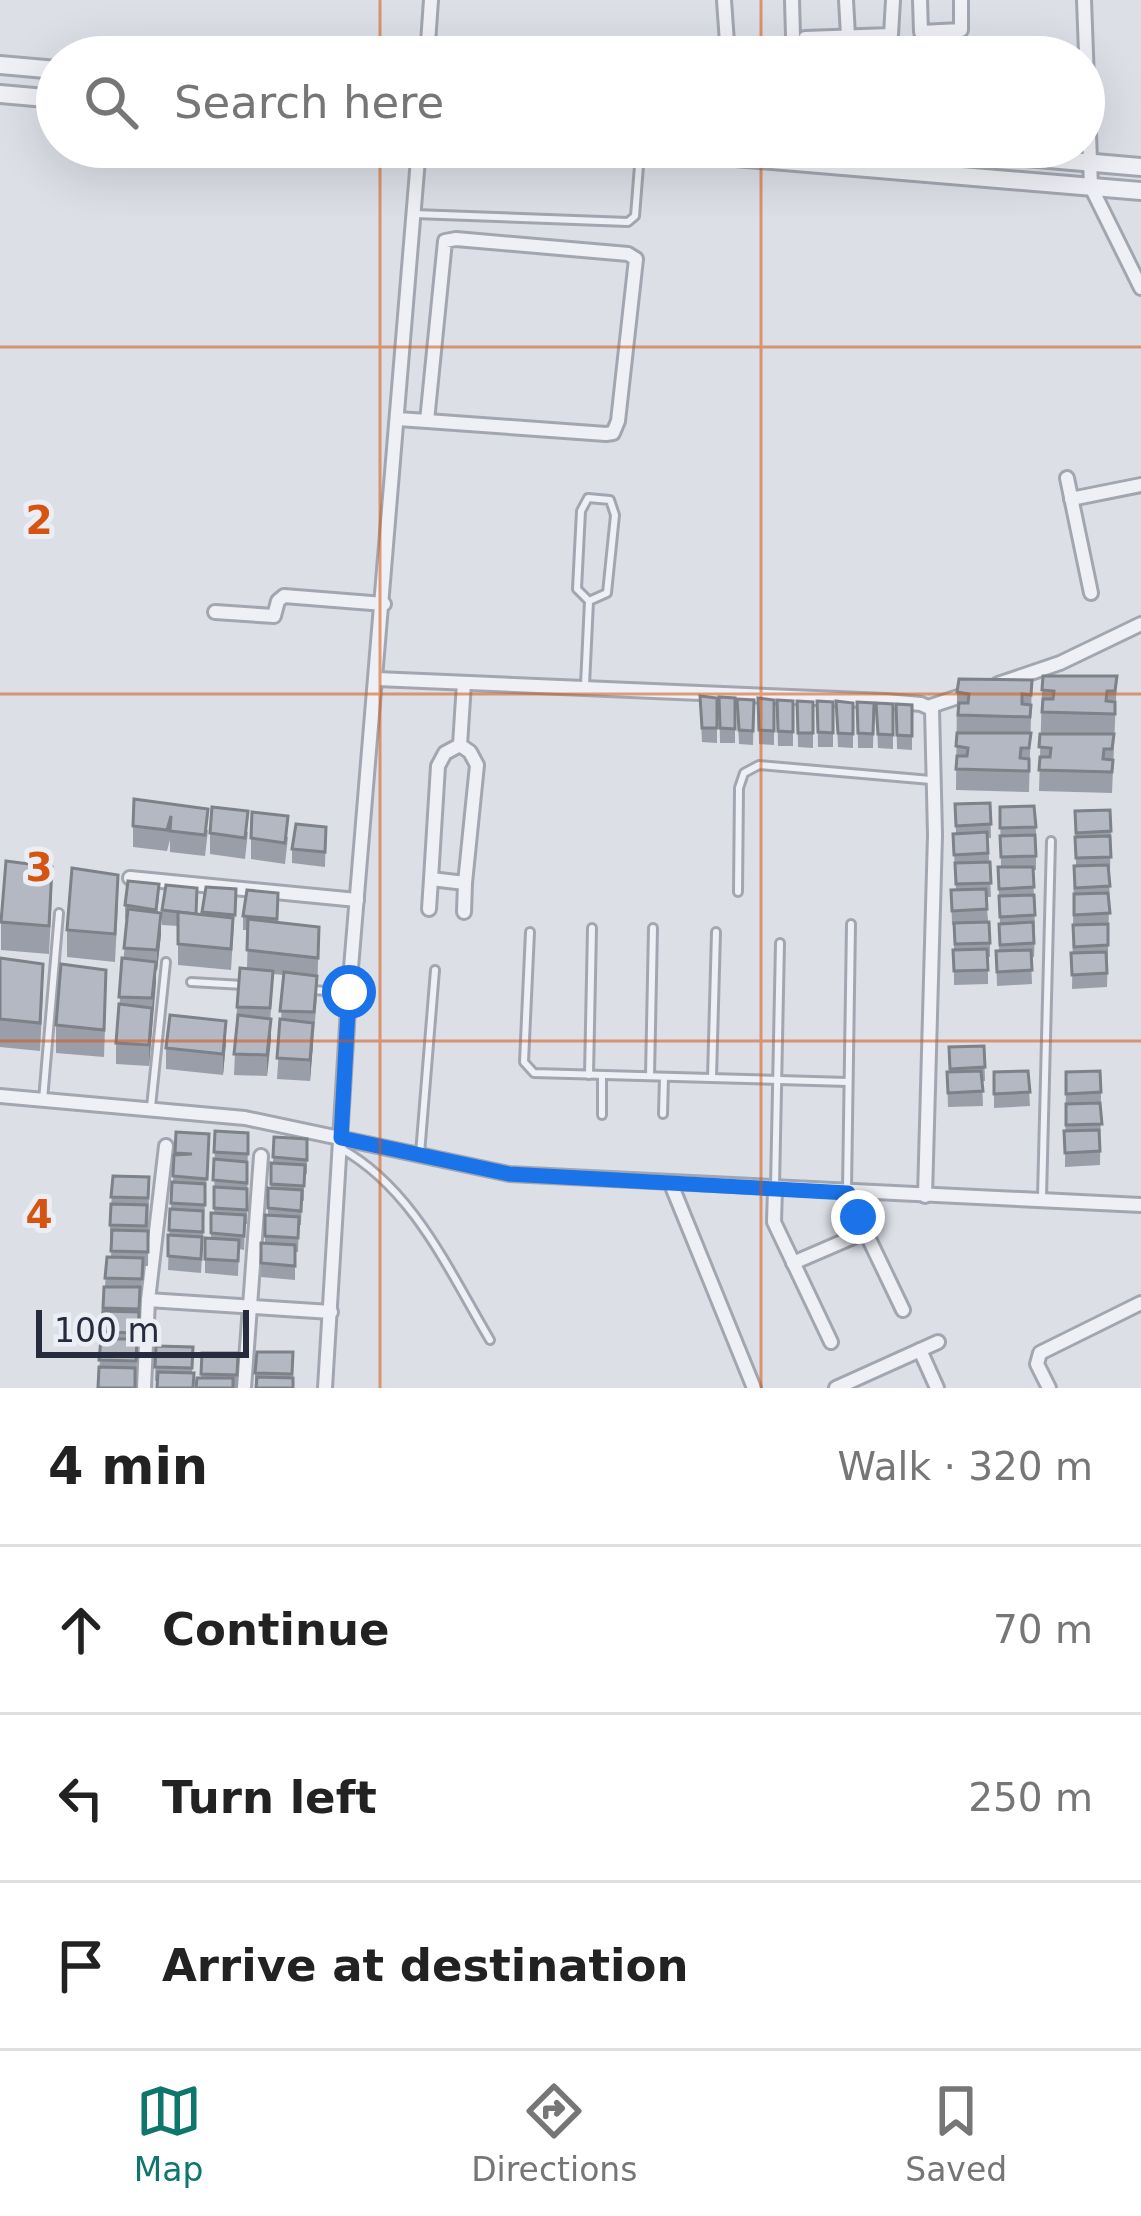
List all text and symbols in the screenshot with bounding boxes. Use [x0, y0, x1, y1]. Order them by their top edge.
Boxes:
search box [36, 36, 1105, 168]
icon: search [78, 69, 144, 135]
text: Search here [174, 76, 444, 129]
text: 2 [25, 498, 53, 543]
text: 3 [25, 845, 53, 890]
route start [322, 965, 376, 1019]
route end [831, 1190, 885, 1244]
text: 4 [25, 1192, 53, 1237]
scale bar [36, 1304, 249, 1357]
text: 100 m [54, 1311, 160, 1350]
text: 4 min [48, 1437, 208, 1496]
text: Walk · 320 m [838, 1444, 1093, 1489]
icon: ahead [48, 1597, 114, 1663]
text: Continue [162, 1603, 390, 1656]
text: 70 m [993, 1607, 1093, 1652]
icon: left [48, 1765, 114, 1831]
text: Turn left [162, 1771, 377, 1824]
text: 250 m [968, 1775, 1093, 1820]
icon: arrive [48, 1933, 114, 1999]
text: Arrive at destination [162, 1939, 688, 1992]
tab: Map [134, 2078, 204, 2189]
tab: Directions [471, 2078, 637, 2189]
tab: Saved [905, 2078, 1007, 2189]

